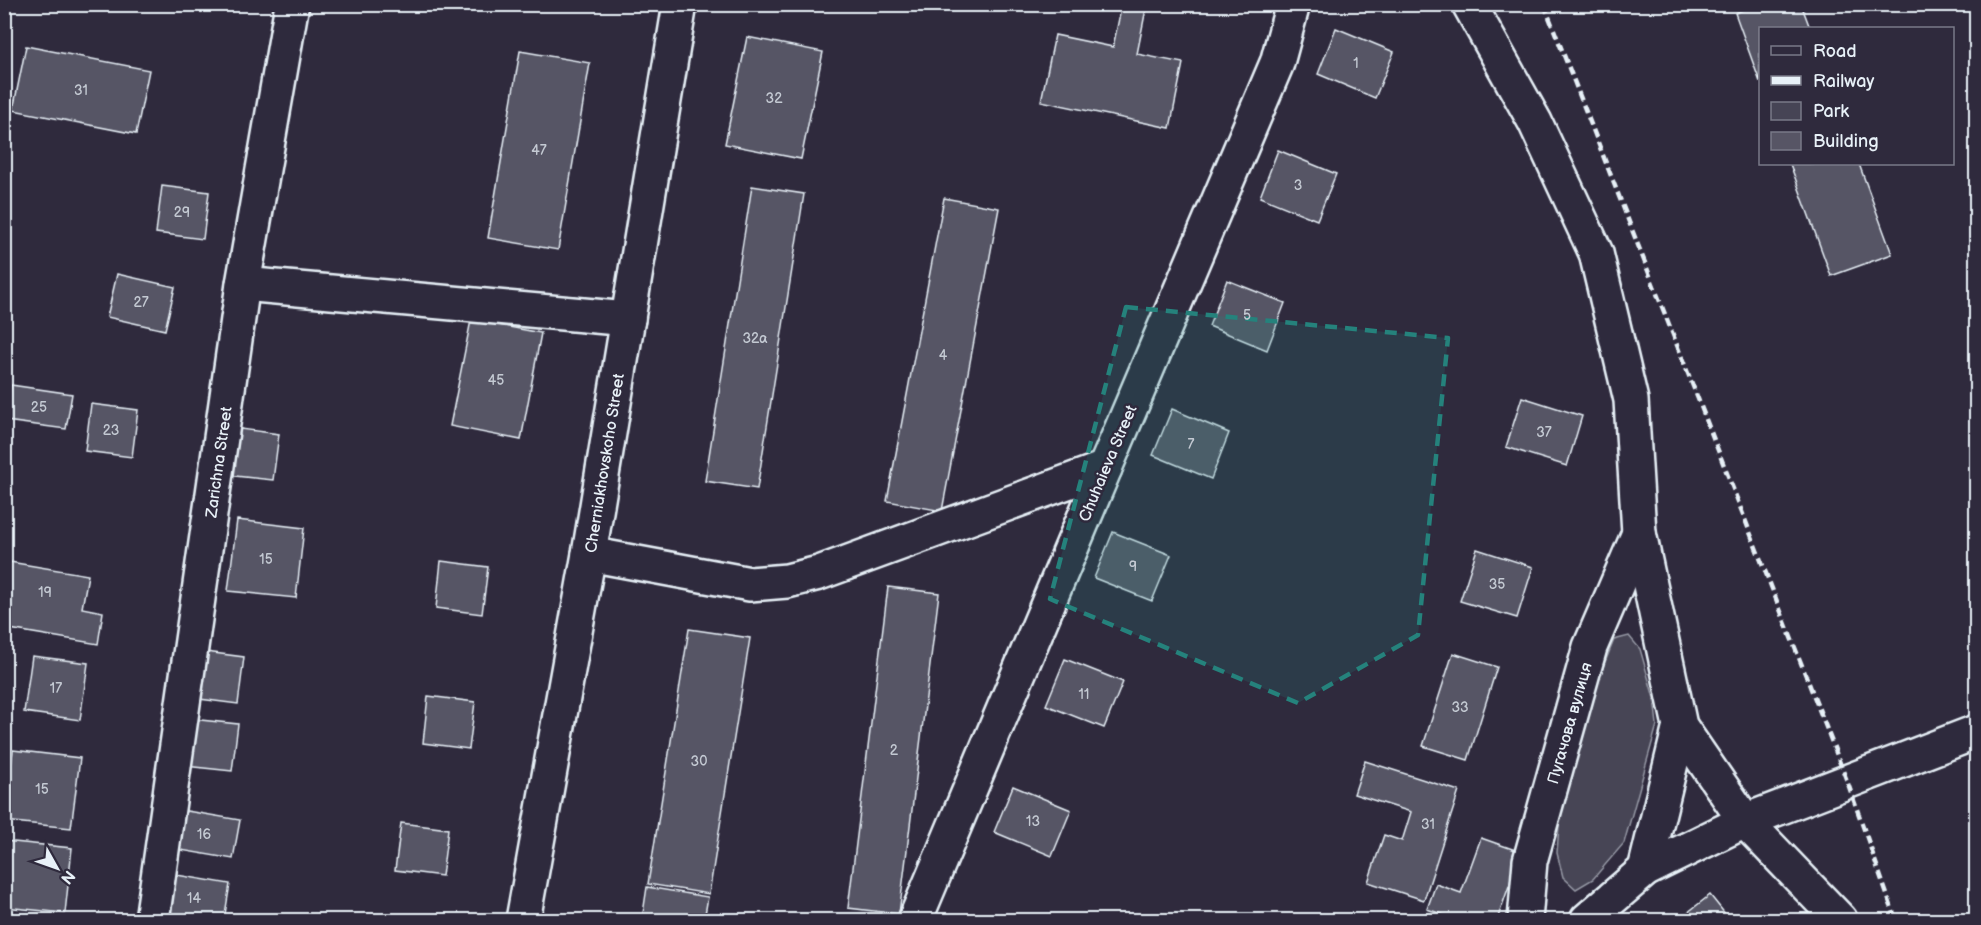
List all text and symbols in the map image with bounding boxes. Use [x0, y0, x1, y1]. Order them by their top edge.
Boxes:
legend [1759, 27, 1954, 165]
text: Road [1813, 41, 1857, 62]
house number: 1 [1353, 55, 1359, 72]
text: Railway [1813, 71, 1875, 92]
house number: 31 [74, 82, 88, 99]
house number: 32 [766, 90, 783, 107]
text: Park [1813, 101, 1849, 122]
text: Building [1813, 131, 1879, 152]
house number: 47 [531, 142, 547, 159]
house number: 3 [1294, 177, 1302, 194]
house number: 29 [174, 204, 190, 221]
house number: 27 [133, 294, 149, 311]
house number: 5 [1243, 307, 1251, 324]
house number: 32а [742, 330, 768, 347]
house number: 4 [939, 347, 948, 364]
house number: 45 [488, 372, 504, 389]
street label: Cherniakhovskoho Street [582, 372, 629, 554]
house number: 25 [31, 399, 47, 416]
street label: Chuhaieva Street [1075, 402, 1142, 525]
street label: Zarichna Street [202, 405, 237, 520]
house number: 23 [103, 422, 119, 439]
house number: 37 [1536, 424, 1552, 441]
house number: 7 [1188, 436, 1195, 453]
house number: 15 [259, 551, 273, 568]
house number: 9 [1129, 558, 1137, 575]
house number: 35 [1489, 576, 1505, 593]
house number: 19 [38, 584, 52, 601]
street label: Пугачова вулиця [1544, 660, 1597, 786]
house number: 17 [50, 680, 62, 697]
house number: 11 [1079, 686, 1089, 703]
house number: 33 [1451, 699, 1469, 716]
house number: 2 [890, 742, 899, 759]
house number: 30 [691, 753, 707, 770]
house number: 15 [35, 781, 49, 798]
house number: 13 [1026, 813, 1040, 830]
house number: 31 [1421, 816, 1435, 833]
house number: 16 [197, 826, 211, 843]
north arrow [27, 838, 87, 898]
text: N [56, 866, 78, 887]
house number: 14 [187, 890, 201, 907]

